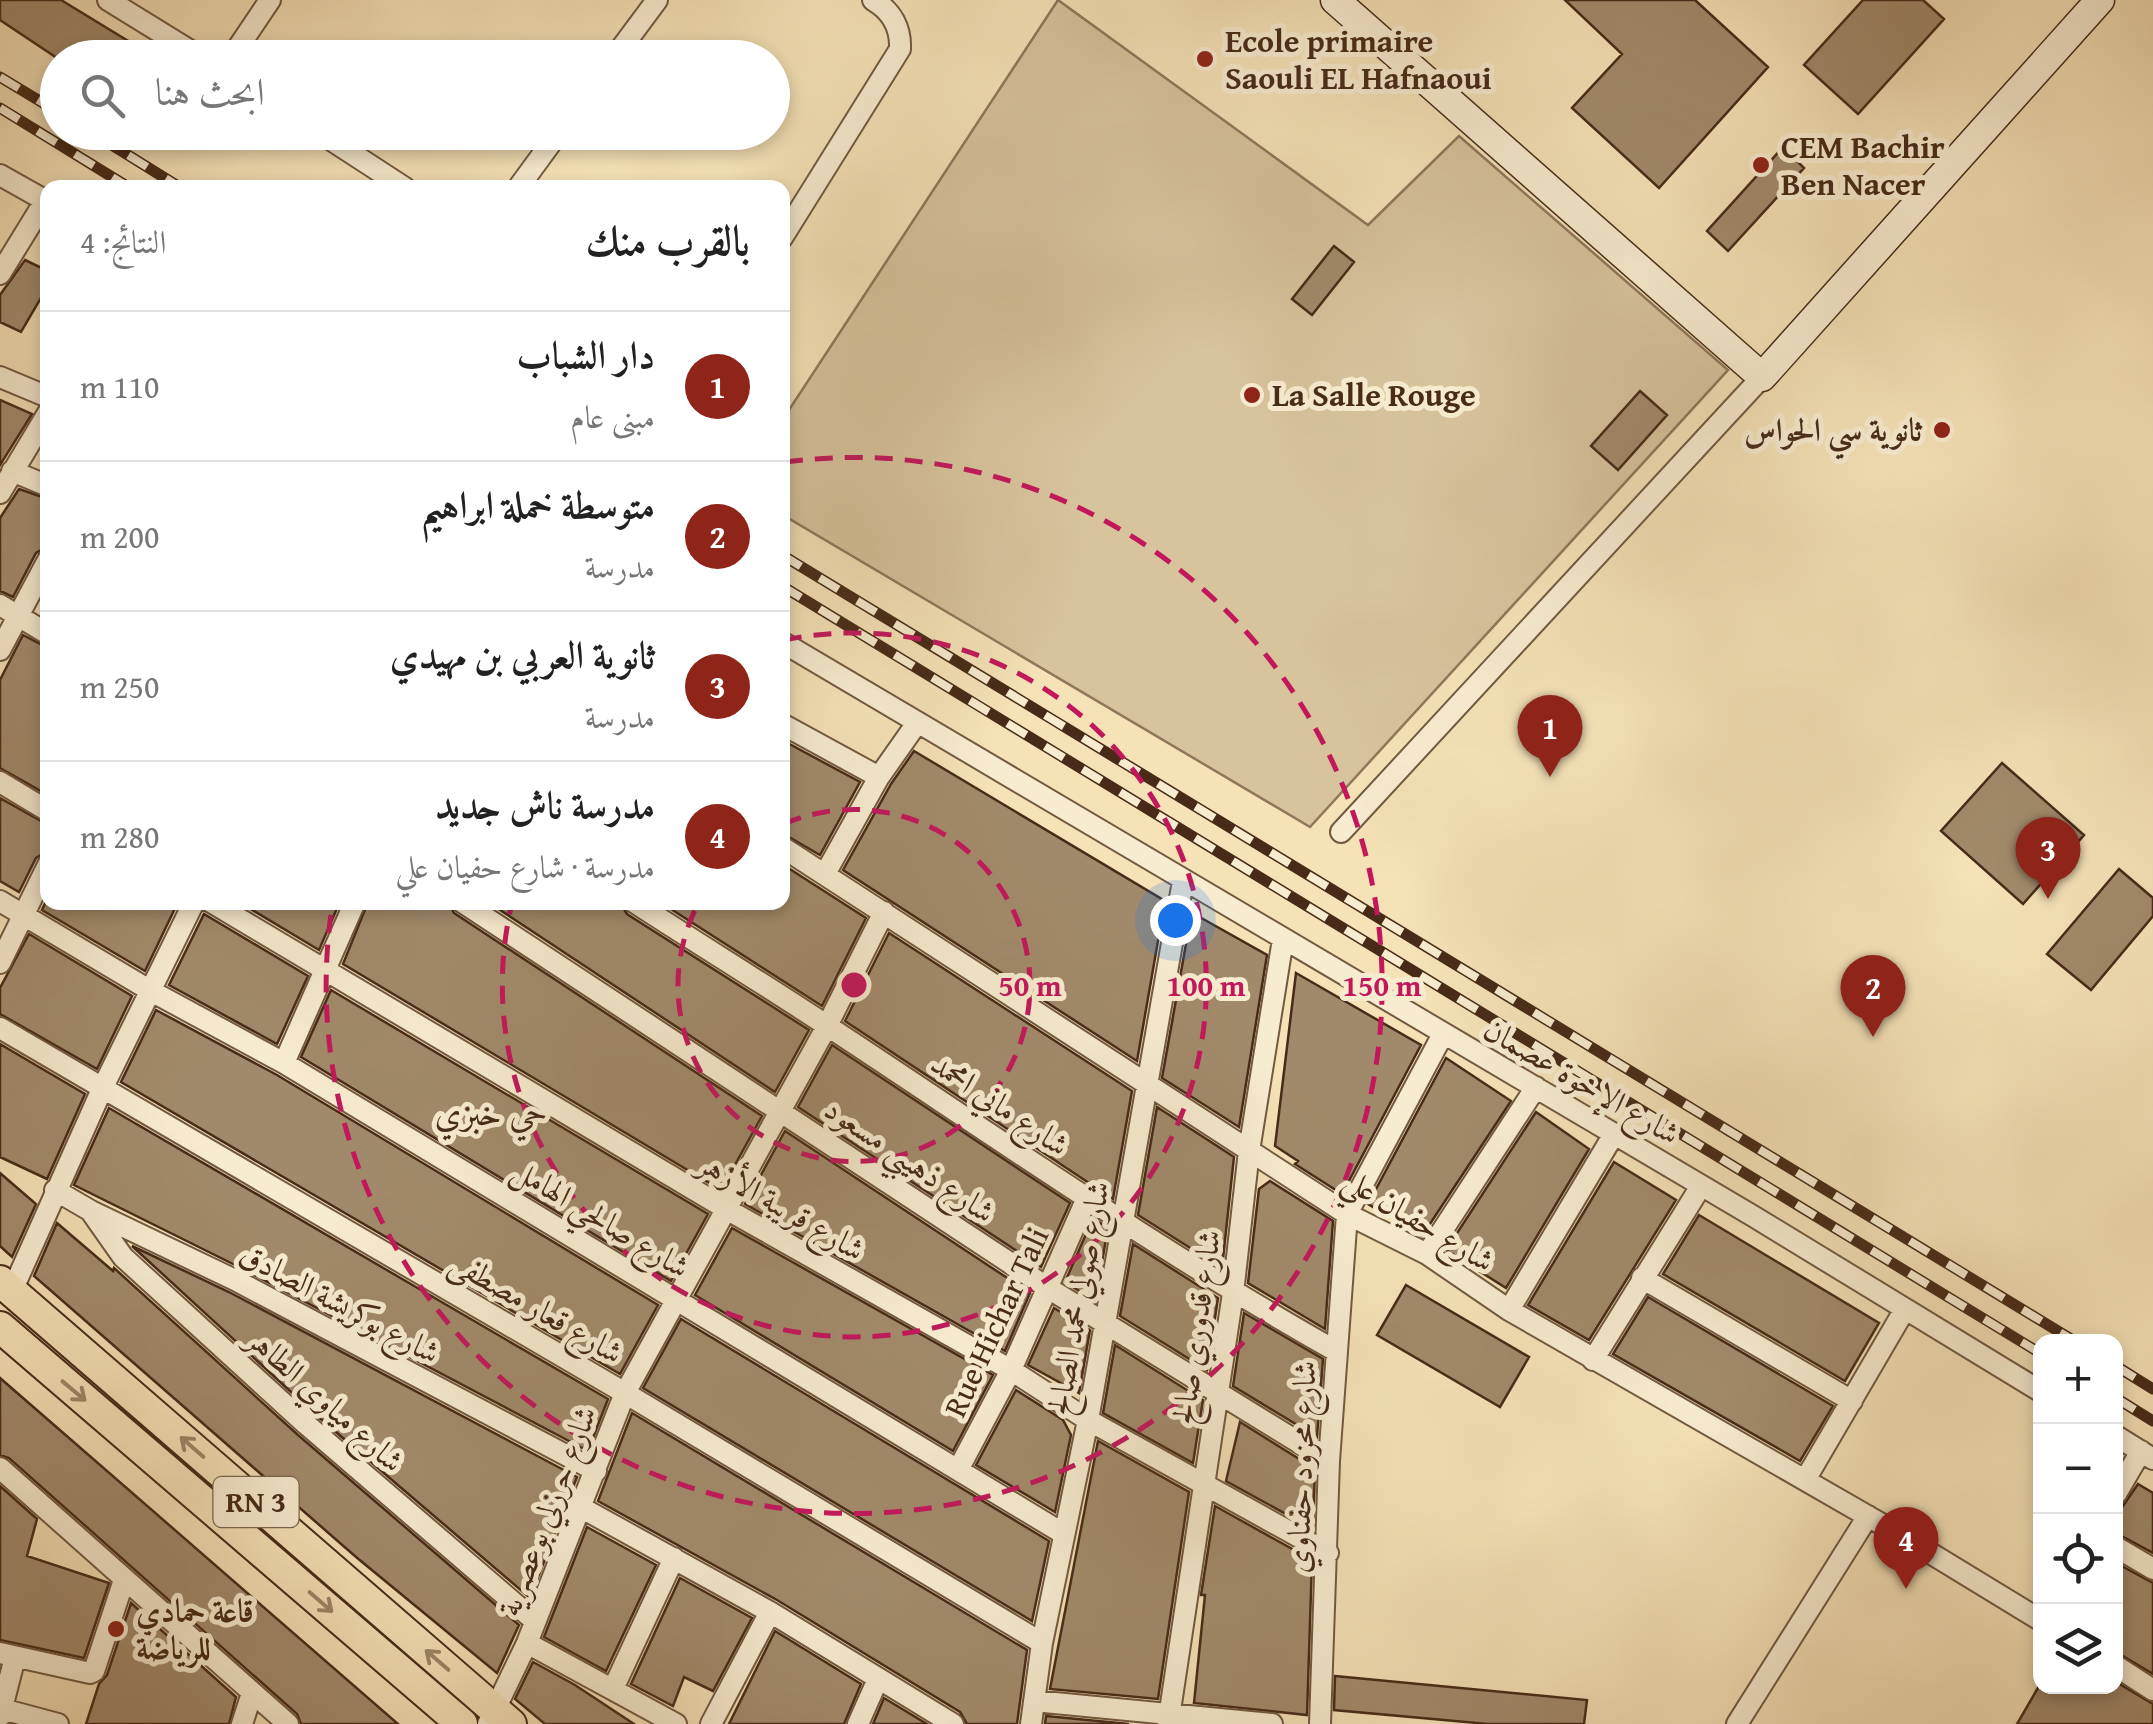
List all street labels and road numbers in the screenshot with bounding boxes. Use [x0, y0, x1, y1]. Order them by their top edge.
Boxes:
street label: شارع الإخوة عصمان [1473, 1005, 1689, 1159]
street label: شارع ماني امحمد [919, 1040, 1079, 1171]
street label: شارع ذهيبي مسعود [811, 1085, 1005, 1240]
street label: شارع قريبة الأزهر [686, 1137, 874, 1276]
street label: شارع صالحي الهامل [500, 1146, 699, 1295]
street label: شارع حفيان علي [1330, 1156, 1504, 1290]
street label: شارع صولي محمد الصالح [1034, 1177, 1125, 1419]
street label: Rue Hichar Tali [931, 1219, 1060, 1425]
street label: شارع قدوري صالح [1159, 1227, 1236, 1428]
street label: شارع بوكريشة الصادق [230, 1230, 449, 1379]
street label: شارع قعار مصطفى [440, 1238, 633, 1379]
street label: شارع مياوي الطاهر [232, 1314, 415, 1486]
street label: شارع محزود حفناوي [1273, 1360, 1332, 1574]
street label: شارع حرزلي بوعصرية [485, 1399, 612, 1624]
road number: RN 3 [214, 1477, 298, 1527]

